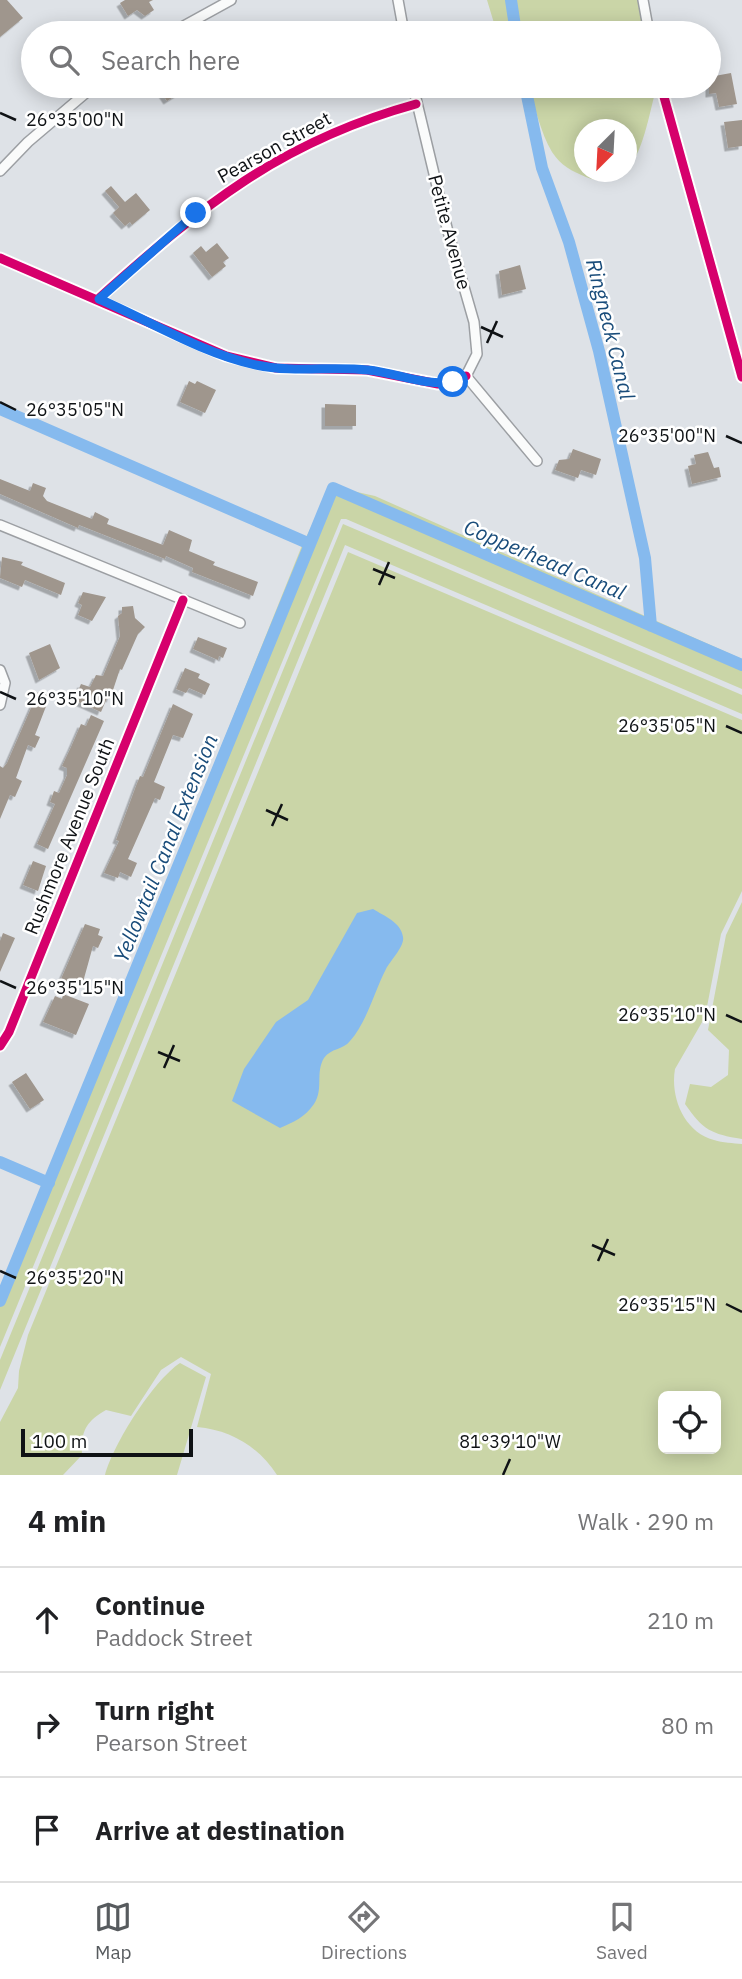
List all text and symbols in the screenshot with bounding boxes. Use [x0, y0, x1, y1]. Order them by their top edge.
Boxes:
search box [21, 21, 721, 98]
icon: search [45, 41, 83, 79]
text: Search here [101, 43, 240, 77]
street label: Pearson Street [213, 106, 335, 188]
text: 26°35'00"N [26, 108, 124, 131]
north arrow [574, 119, 637, 182]
street label: Petite Avenue [423, 172, 477, 292]
route end [180, 197, 211, 228]
water label: Ringneck Canal [580, 256, 642, 403]
route start [437, 366, 468, 397]
text: 26°35'05"N [26, 398, 124, 421]
text: 26°35'00"N [618, 424, 716, 447]
water label: Copperhead Canal [460, 512, 630, 606]
text: 26°35'10"N [26, 687, 124, 710]
text: 26°35'05"N [618, 714, 716, 737]
water label: Yellowtail Canal Extension [106, 730, 224, 966]
street label: Rushmore Avenue South [19, 734, 119, 938]
text: 26°35'15"N [26, 976, 124, 999]
text: 26°35'10"N [618, 1003, 716, 1026]
text: 26°35'20"N [26, 1266, 124, 1289]
text: 26°35'15"N [618, 1293, 716, 1316]
map controls [658, 1391, 721, 1454]
button: locate [658, 1391, 721, 1454]
scale bar [21, 1426, 192, 1458]
text: 100 m [32, 1429, 87, 1453]
text: 81°39'10"W [459, 1430, 561, 1453]
text: 4 min [28, 1501, 106, 1540]
text: Walk · 290 m [578, 1506, 714, 1536]
text: Continue [95, 1588, 205, 1622]
icon: ahead [28, 1601, 66, 1639]
text: 210 m [647, 1605, 714, 1635]
text: Paddock Street [95, 1622, 253, 1652]
text: Turn right [95, 1693, 214, 1727]
icon: right [28, 1706, 66, 1744]
text: 80 m [661, 1710, 714, 1740]
text: Pearson Street [95, 1727, 248, 1757]
icon: arrive [28, 1811, 66, 1849]
text: Arrive at destination [95, 1813, 345, 1847]
tab: Map [94, 1898, 132, 1964]
tab: Directions [321, 1898, 407, 1964]
tab: Saved [596, 1898, 648, 1964]

